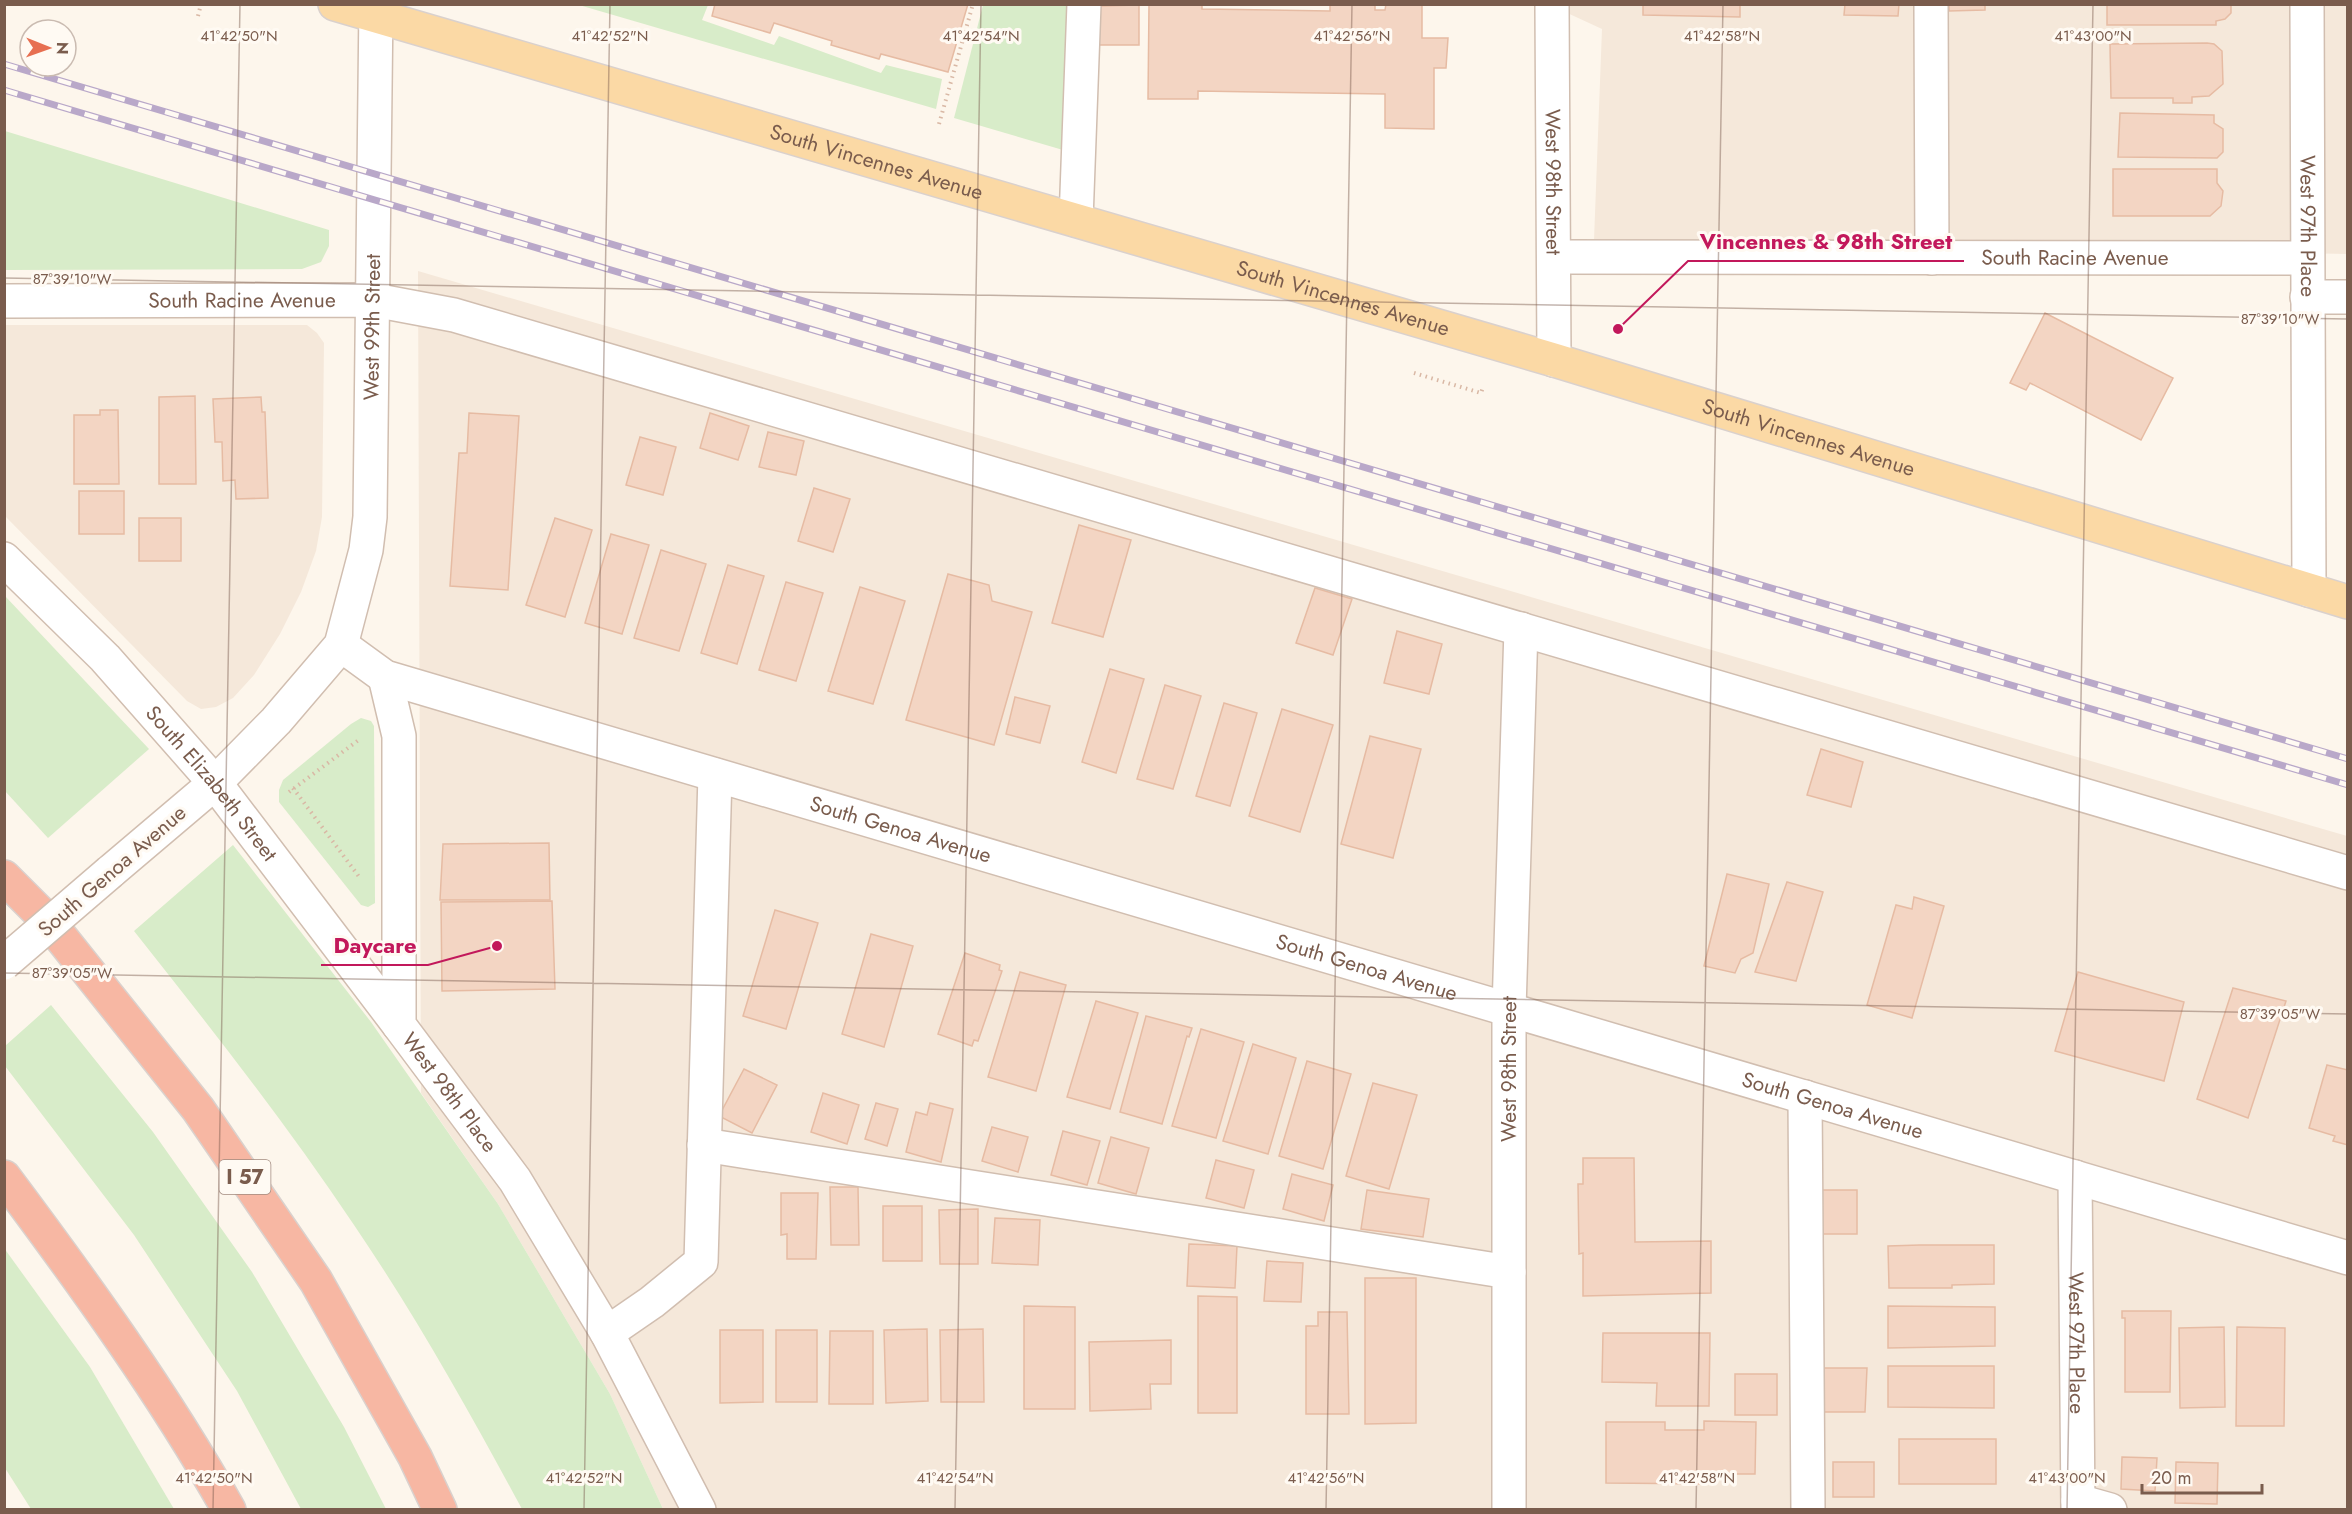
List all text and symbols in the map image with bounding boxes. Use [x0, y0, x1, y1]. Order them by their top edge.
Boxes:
north arrow [18, 18, 78, 78]
text: 41°42'50"N [200, 25, 278, 47]
text: 41°42'52"N [572, 25, 648, 47]
text: 41°42'54"N [942, 25, 1020, 47]
text: 41°42'56"N [1314, 25, 1390, 47]
text: 41°42'58"N [1684, 25, 1760, 47]
text: 41°43'00"N [2054, 25, 2132, 47]
text: N [51, 42, 74, 55]
street label: West 98th Street [1538, 109, 1568, 255]
street label: South Vincennes Avenue [766, 117, 987, 208]
street label: West 97th Place [2293, 155, 2323, 297]
callout: Vincennes & 98th Street [1688, 221, 1964, 261]
text: Vincennes & 98th Street [1699, 225, 1952, 257]
street label: South Racine Avenue [1981, 243, 2169, 273]
street label: South Vincennes Avenue [1233, 253, 1453, 344]
street label: West 99th Street [356, 254, 388, 401]
text: 87°39'10"W [33, 268, 111, 290]
street label: South Racine Avenue [148, 285, 336, 316]
text: 87°39'10"W [2241, 308, 2319, 330]
street label: South Vincennes Avenue [1699, 391, 1919, 484]
street label: South Elizabeth Street [139, 699, 284, 868]
street label: South Genoa Avenue [806, 789, 995, 871]
street label: South Genoa Avenue [31, 798, 193, 944]
callout: Daycare [321, 925, 428, 965]
street label: South Genoa Avenue [1272, 926, 1461, 1009]
text: Daycare [333, 929, 417, 961]
text: 87°39'05"W [32, 962, 112, 984]
street label: West 98th Street [1494, 996, 1524, 1142]
text: 87°39'05"W [2240, 1003, 2320, 1025]
street label: West 98th Place [395, 1026, 505, 1159]
street label: South Genoa Avenue [1738, 1064, 1927, 1147]
road number: I 57 [220, 1160, 270, 1194]
street label: West 97th Place [2061, 1272, 2092, 1414]
scale bar [2142, 1457, 2262, 1495]
text: 20 m [2151, 1465, 2191, 1491]
text: 41°42'50"N [175, 1467, 253, 1489]
text: 41°42'52"N [546, 1467, 622, 1489]
text: 41°42'54"N [916, 1467, 994, 1489]
text: 41°42'56"N [1288, 1467, 1364, 1489]
text: 41°42'58"N [1659, 1467, 1735, 1489]
text: 41°43'00"N [2028, 1467, 2106, 1489]

